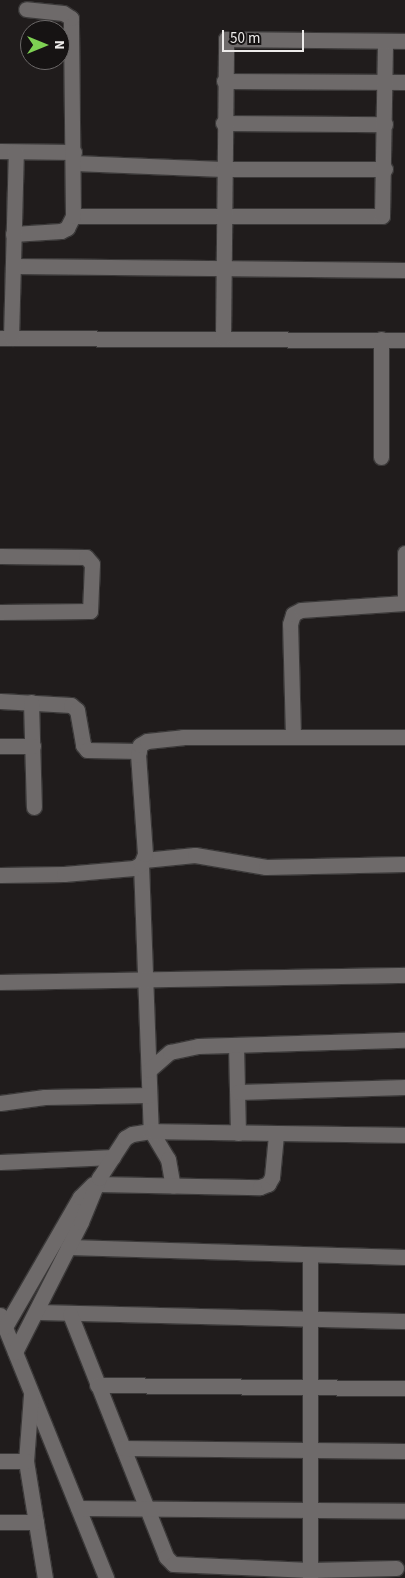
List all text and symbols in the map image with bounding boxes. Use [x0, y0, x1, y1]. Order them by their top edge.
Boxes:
north arrow [20, 20, 70, 70]
scale bar [225, 20, 308, 52]
text: 50 m [230, 28, 260, 49]
text: N [49, 40, 69, 50]

